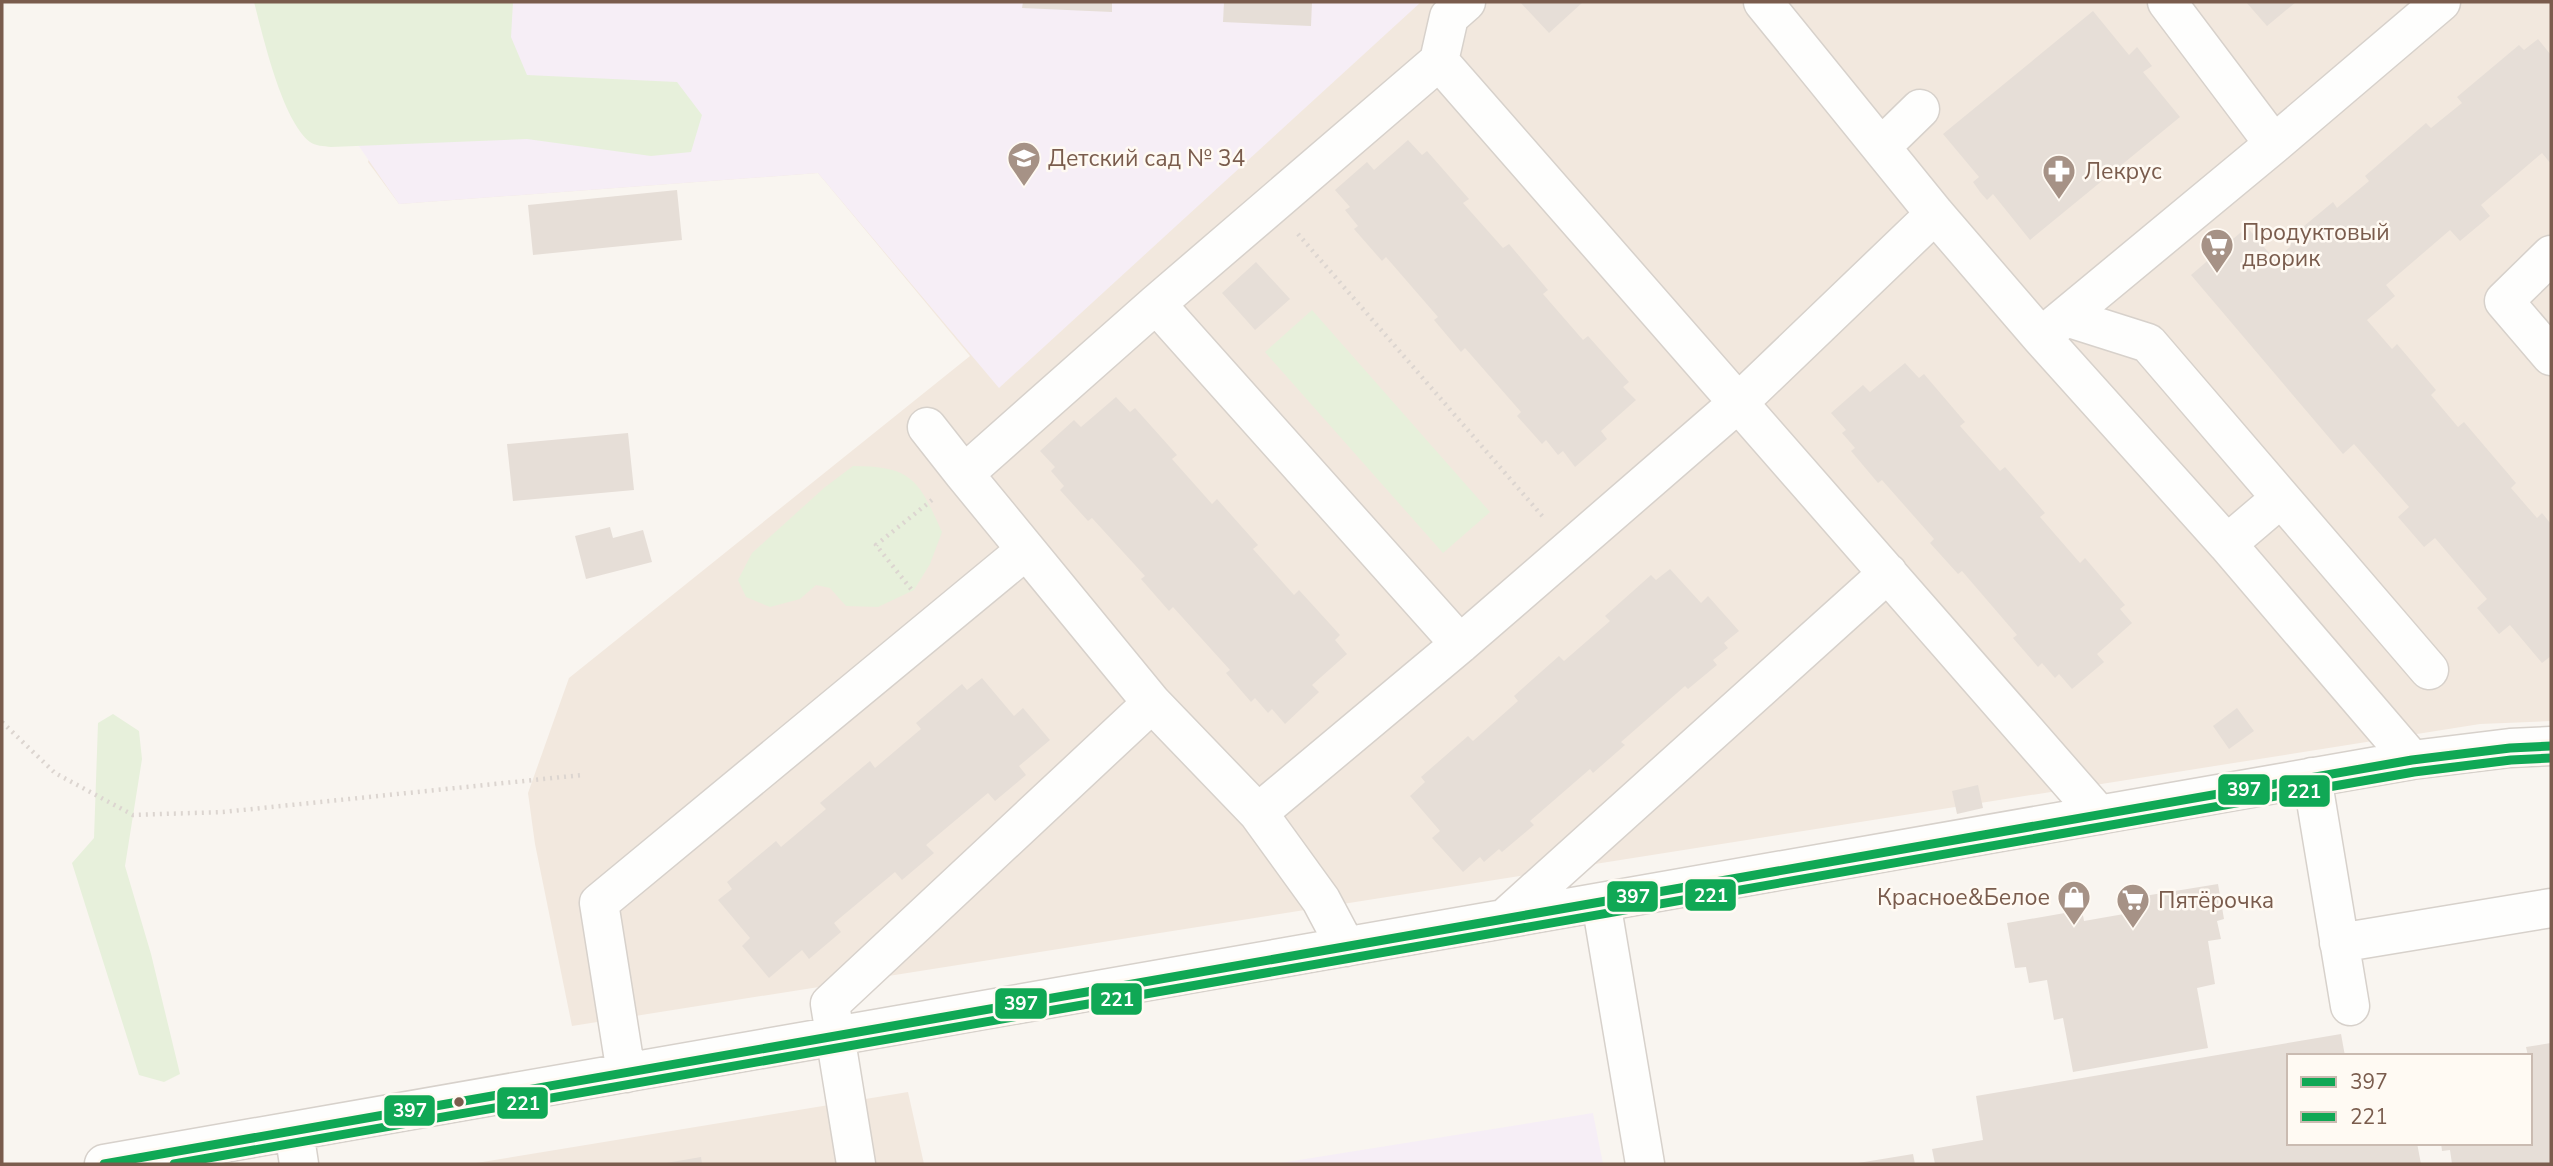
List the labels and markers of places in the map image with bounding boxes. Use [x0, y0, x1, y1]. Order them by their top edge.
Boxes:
school or university icon: Детский сад № 34 [1005, 139, 1043, 188]
place label: Детский сад № 34 [1048, 143, 1245, 174]
pharmacy icon: Лекрус [2040, 152, 2078, 201]
place label: Лекрус [2084, 156, 2162, 187]
place label: Продуктовый дворик [2242, 217, 2390, 274]
supermarket icon: Продуктовый дворик [2198, 226, 2236, 275]
shop icon: Красное&Белое [2055, 878, 2093, 927]
supermarket icon: Пятёрочка [2114, 881, 2152, 930]
place label: Красное&Белое [1877, 882, 2050, 913]
place label: Пятёрочка [2158, 885, 2274, 916]
unlabelled marker [452, 1095, 466, 1109]

